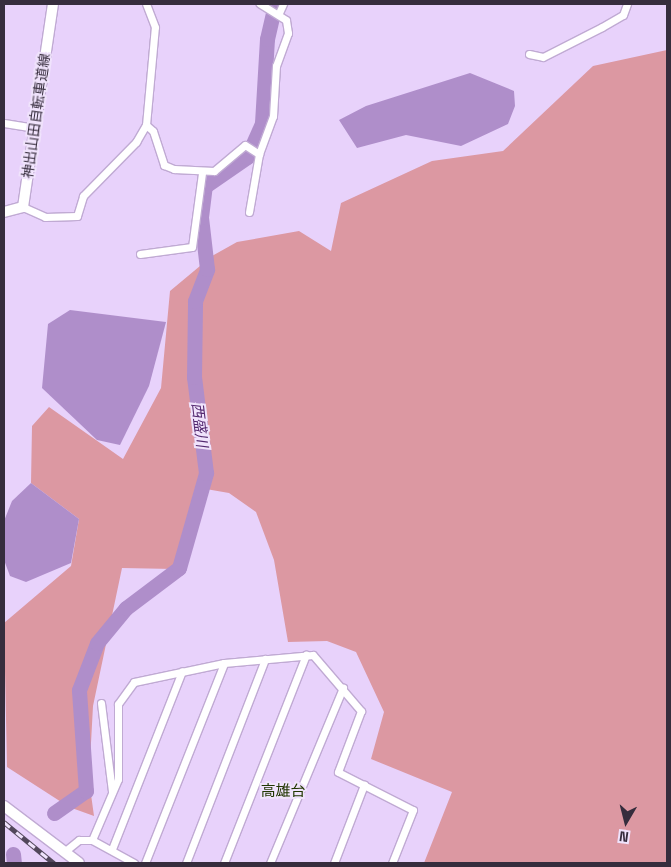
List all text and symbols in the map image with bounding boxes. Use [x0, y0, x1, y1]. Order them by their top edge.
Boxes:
street label: 神出山田自転車道線 [19, 52, 53, 180]
water label: 西盛川 [188, 402, 212, 448]
district label: 高雄台 [261, 782, 305, 800]
north arrow [601, 797, 651, 847]
text: N [618, 827, 630, 846]

